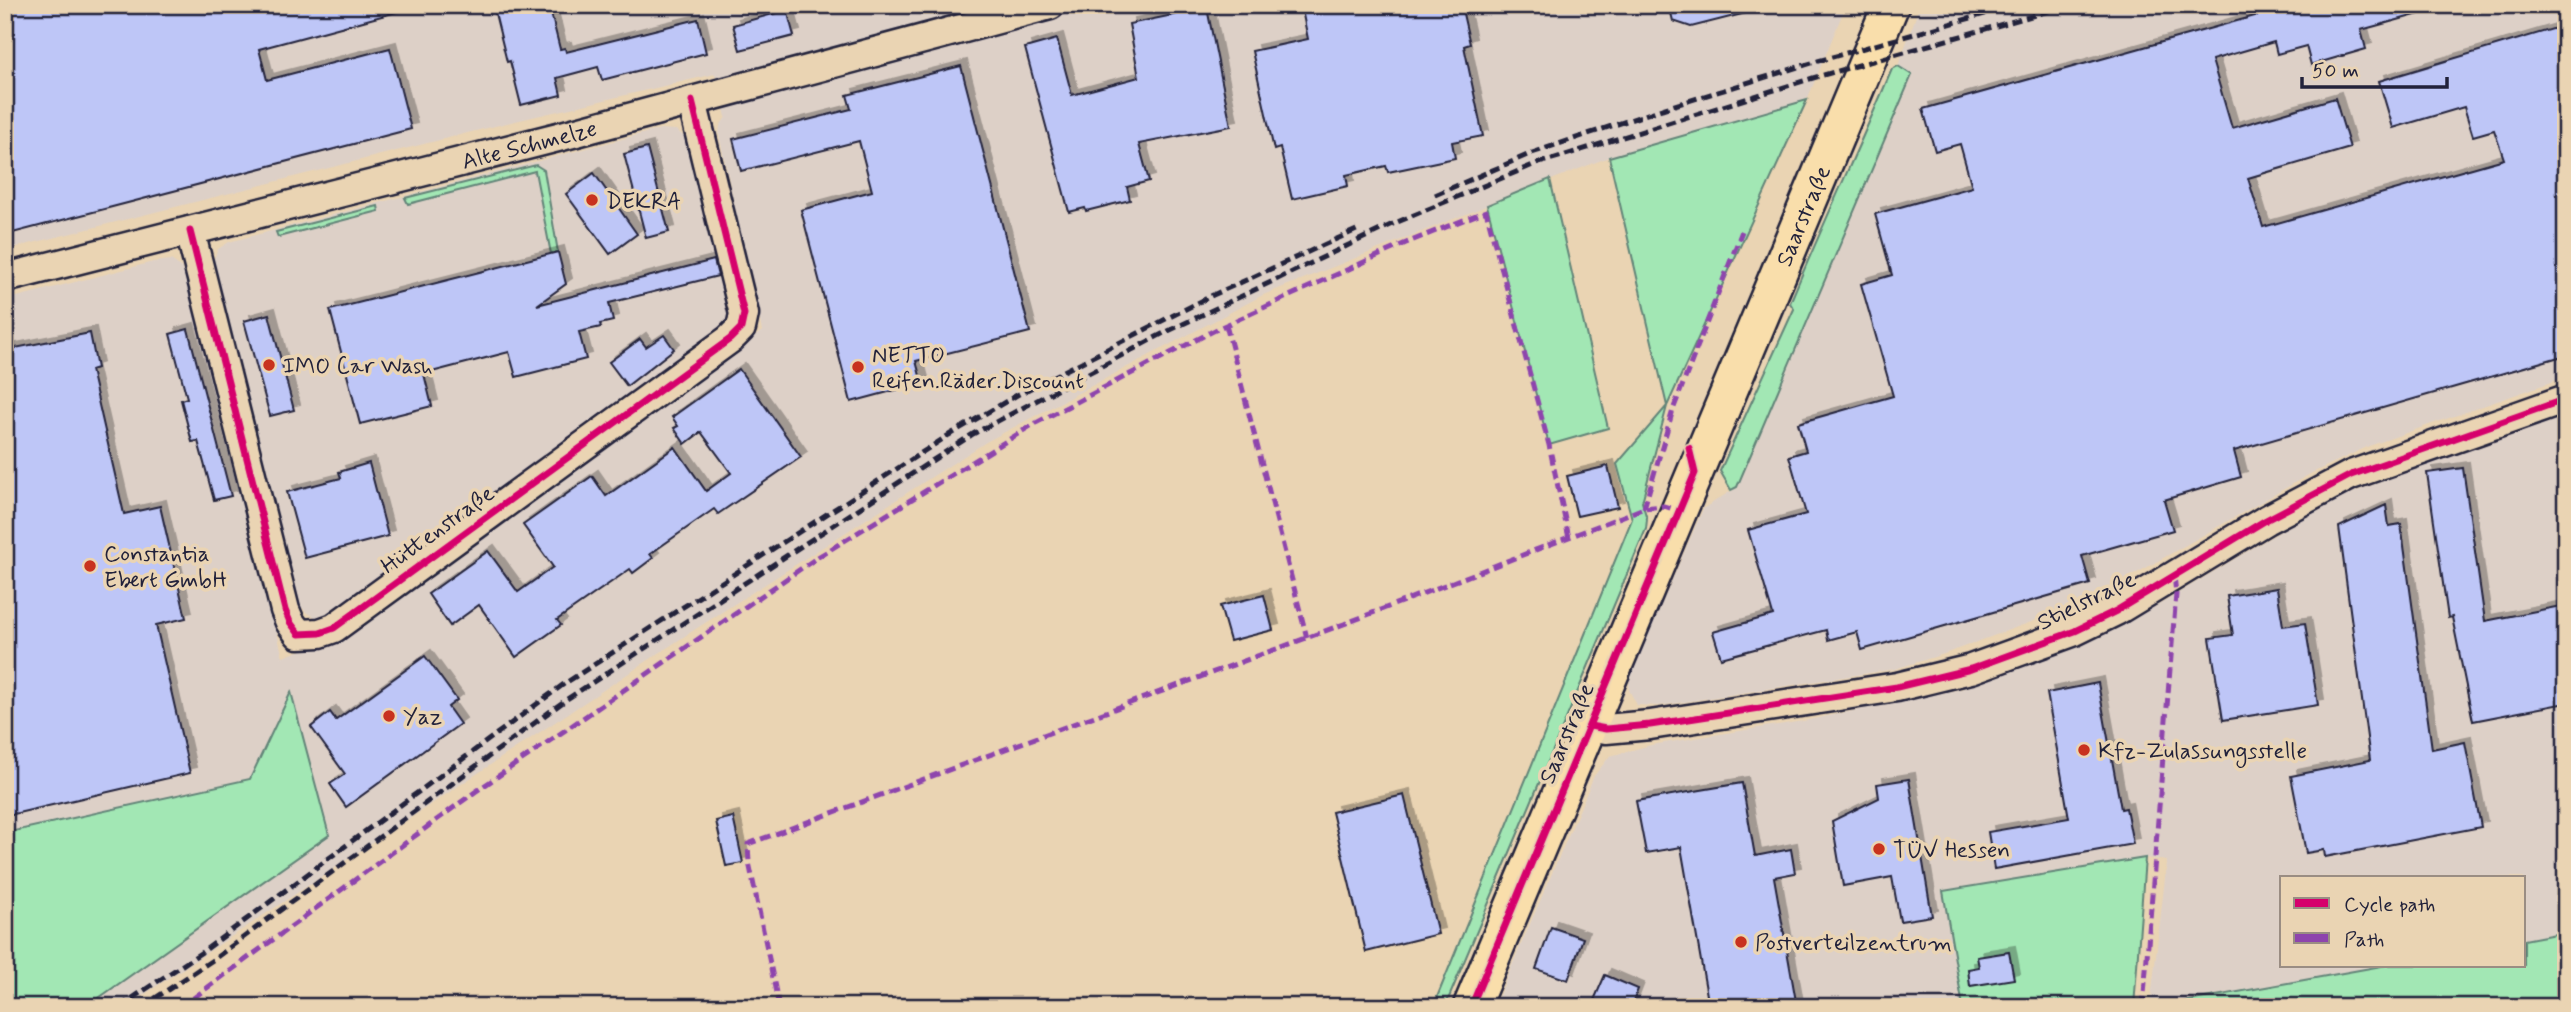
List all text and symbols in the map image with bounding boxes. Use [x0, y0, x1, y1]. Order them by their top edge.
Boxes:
scale bar [2302, 46, 2447, 90]
text: 50 m [2312, 57, 2359, 85]
street label: Alte Schmelze [459, 114, 601, 178]
street label: Saarstraße [1770, 161, 1839, 272]
place label: DEKRA [606, 187, 681, 217]
marker: DEKRA [584, 192, 600, 208]
place label: NETTO Reifen.Räder.Discount [872, 341, 1084, 397]
place label: IMO Car Wash [283, 352, 433, 382]
marker: IMO Car Wash [261, 357, 277, 373]
marker: NETTO Reifen.Räder.Discount [850, 359, 866, 375]
street label: Hüttenstraße [375, 479, 501, 582]
place label: Constantia Ebert GmbH [104, 540, 227, 596]
marker: Constantia Ebert GmbH [82, 558, 98, 574]
street label: Stielstraße [2033, 565, 2141, 639]
street label: Saarstraße [1533, 679, 1602, 789]
place label: Yaz [403, 703, 442, 733]
marker: Yaz [381, 708, 397, 724]
place label: Kfz-Zulassungsstelle [2098, 737, 2307, 769]
marker: Kfz-Zulassungsstelle [2076, 742, 2092, 758]
place label: TÜV Hessen [1893, 836, 2010, 866]
marker: TÜV Hessen [1871, 841, 1887, 857]
legend [2280, 876, 2526, 967]
text: Cycle path [2344, 891, 2435, 919]
text: Path [2344, 926, 2384, 954]
place label: Postverteilzentrum [1755, 929, 1952, 959]
marker: Postverteilzentrum [1733, 934, 1749, 950]

